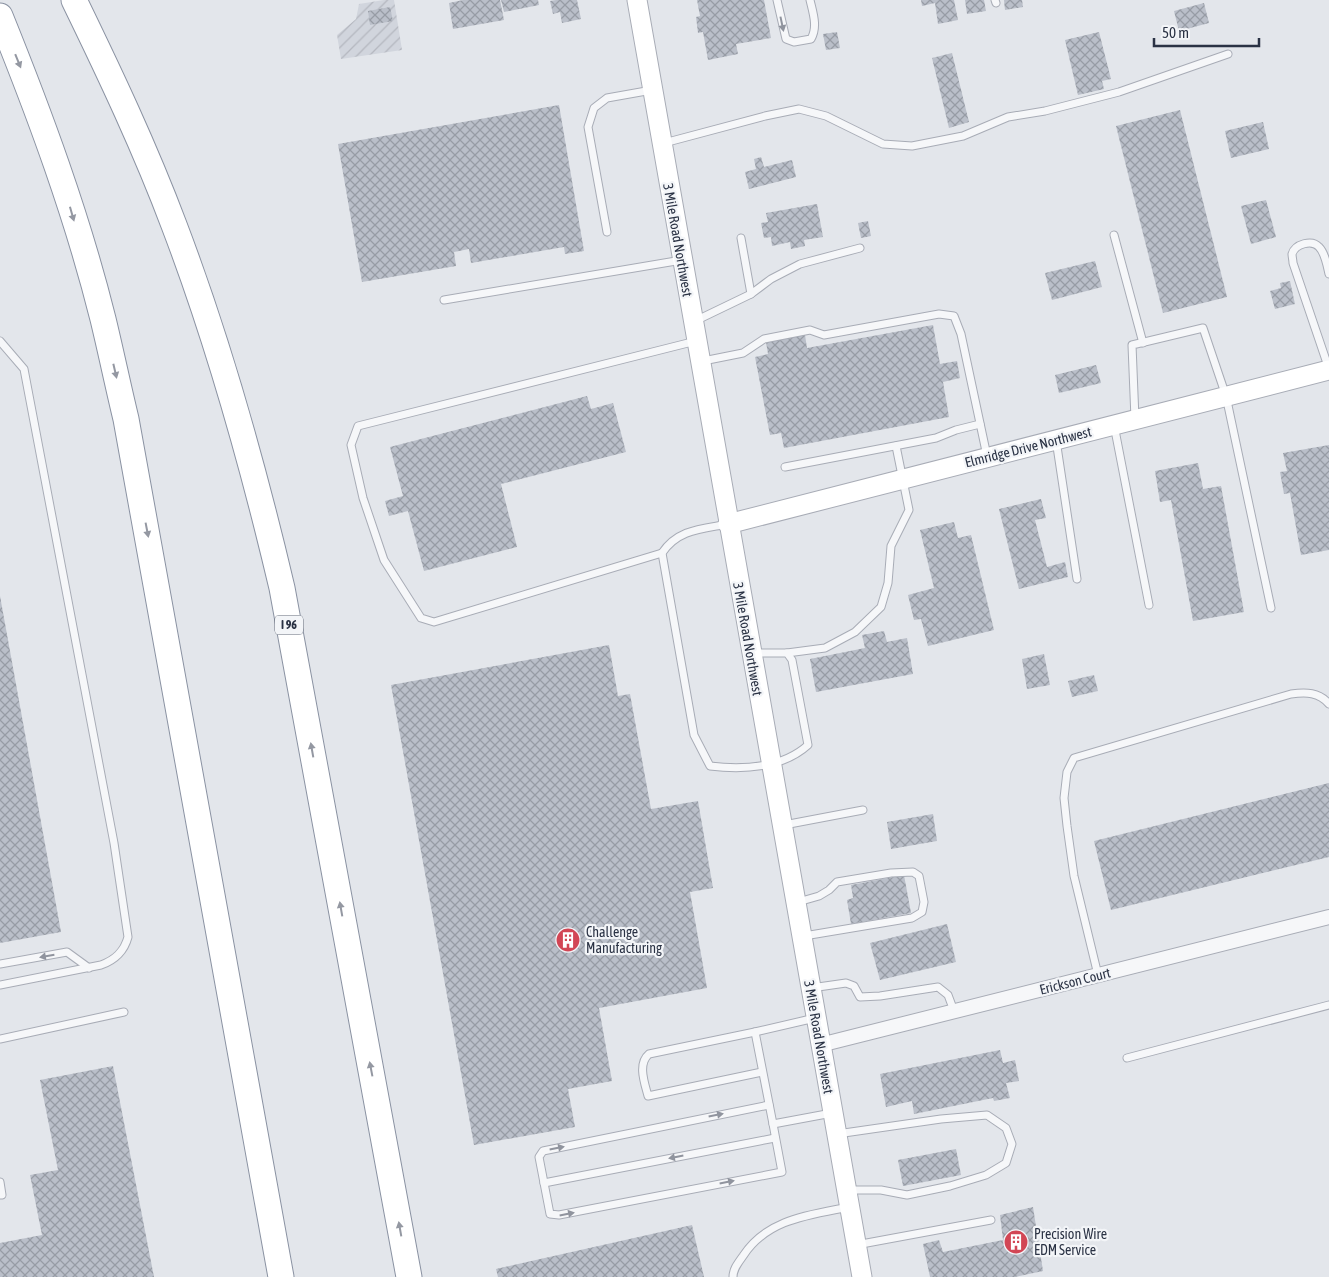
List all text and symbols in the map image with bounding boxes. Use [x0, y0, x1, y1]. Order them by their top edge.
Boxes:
scale bar [1154, 15, 1259, 47]
one-way arrow [778, 16, 786, 31]
text: 50 m [1162, 24, 1189, 41]
one-way arrow [15, 54, 23, 68]
street label: 3 Mile Road Northwest [660, 182, 696, 298]
one-way arrow [69, 207, 77, 222]
one-way arrow [111, 363, 119, 379]
street label: Elmridge Drive Northwest [963, 424, 1093, 470]
one-way arrow [143, 523, 151, 539]
street label: 3 Mile Road Northwest [730, 581, 766, 697]
road number: I 96 [275, 616, 303, 634]
one-way arrow [308, 741, 316, 757]
one-way arrow [337, 901, 345, 917]
place label: Challenge Manufacturing [586, 924, 662, 956]
building icon: Challenge Manufacturing [555, 927, 581, 953]
one-way arrow [39, 952, 55, 960]
street label: Erickson Court [1038, 964, 1112, 998]
street label: 3 Mile Road Northwest [801, 979, 837, 1095]
one-way arrow [367, 1061, 375, 1077]
one-way arrow [708, 1111, 724, 1119]
one-way arrow [549, 1143, 565, 1151]
one-way arrow [667, 1154, 683, 1162]
one-way arrow [719, 1178, 735, 1186]
one-way arrow [560, 1209, 576, 1217]
one-way arrow [396, 1221, 404, 1237]
place label: Precision Wire EDM Service [1034, 1226, 1107, 1258]
building icon: Precision Wire EDM Service [1003, 1229, 1029, 1255]

